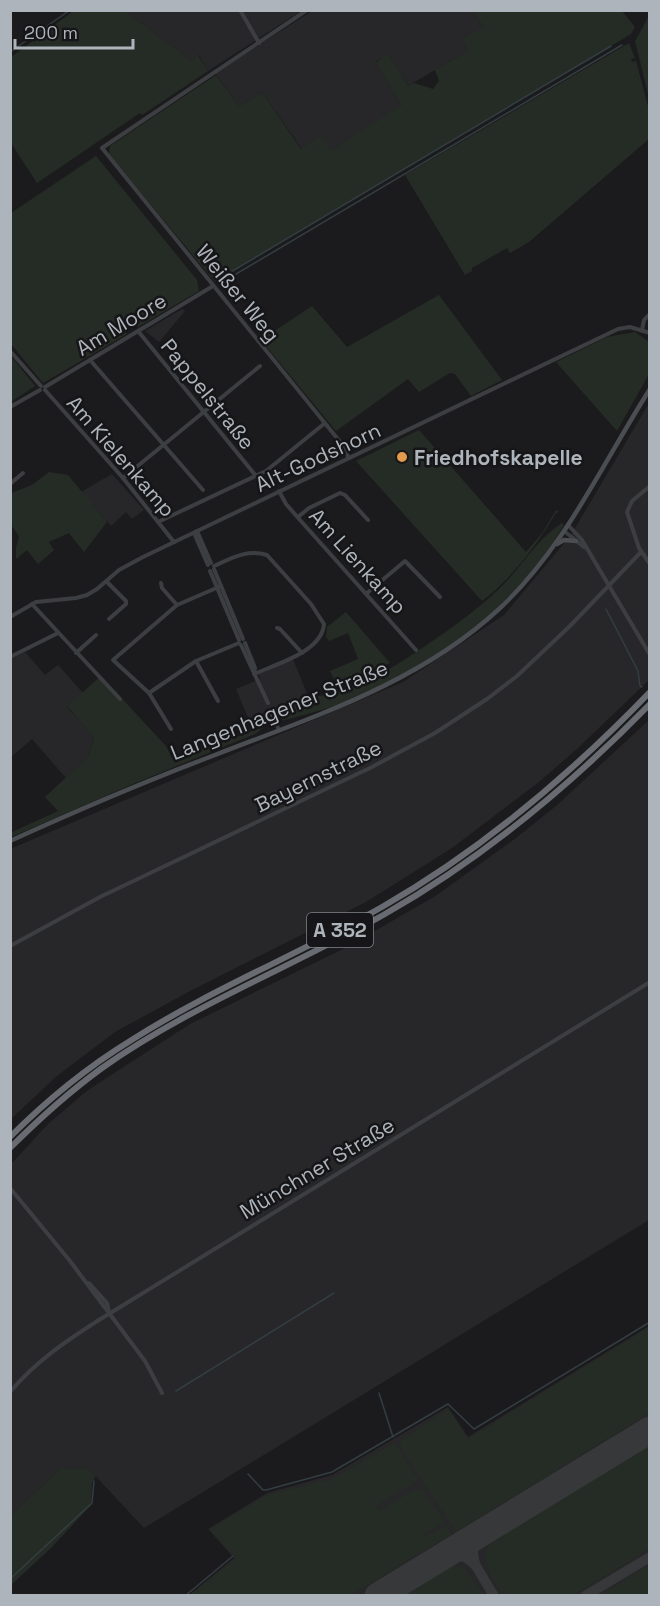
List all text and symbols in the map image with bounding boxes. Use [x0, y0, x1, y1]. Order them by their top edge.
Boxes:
scale bar [15, 12, 134, 50]
text: 200 m [24, 21, 78, 44]
street label: Weißer Weg [190, 238, 286, 348]
street label: Am Moore [71, 286, 171, 362]
street label: Pappelstraße [155, 333, 261, 455]
street label: Am Kielenkamp [61, 390, 181, 522]
street label: Alt-Godshorn [251, 416, 385, 498]
place label: Friedhofskapelle [414, 444, 583, 471]
marker: Friedhofskapelle [395, 450, 409, 464]
street label: Am Lienkamp [303, 502, 413, 620]
street label: Langenhagener Straße [166, 654, 392, 766]
street label: Bayernstraße [250, 734, 386, 818]
road number: A 352 [307, 913, 373, 947]
street label: Münchner Straße [235, 1111, 399, 1225]

